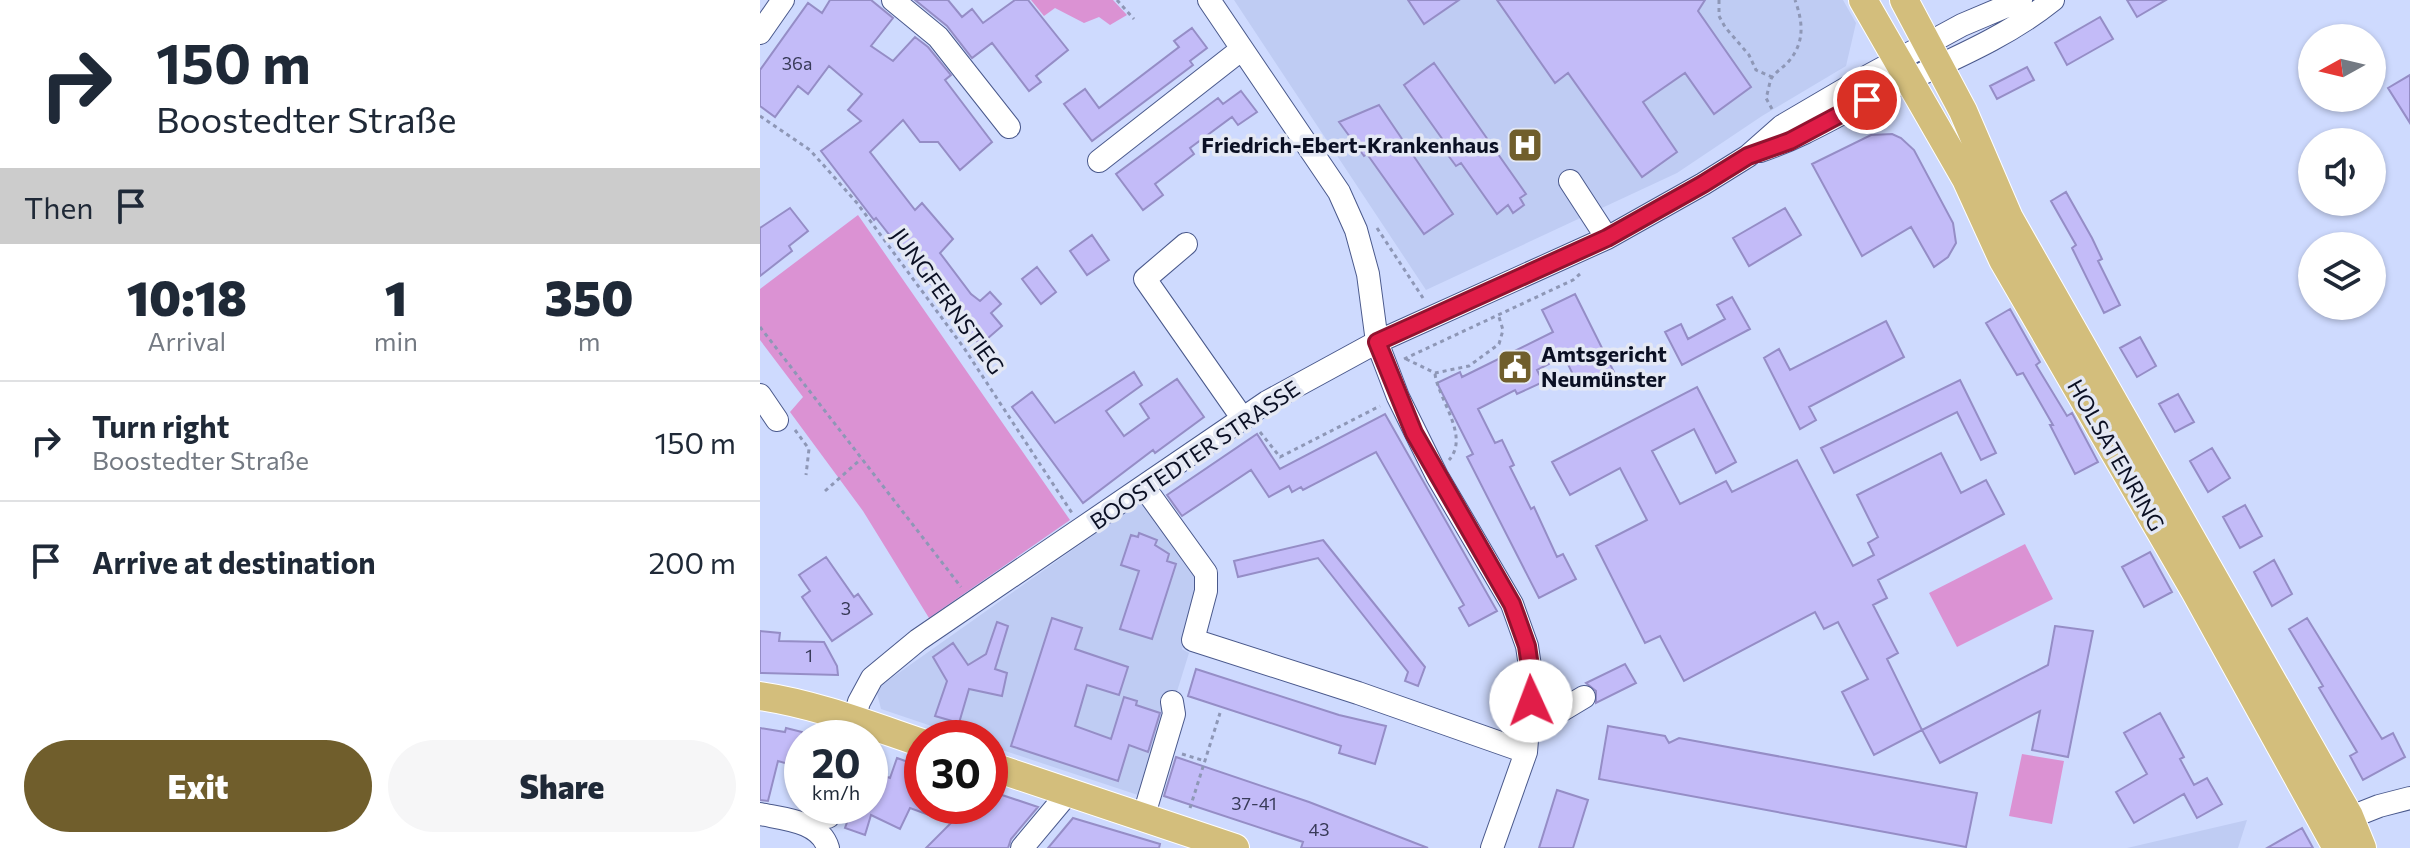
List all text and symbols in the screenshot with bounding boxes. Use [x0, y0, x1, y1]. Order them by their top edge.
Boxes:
north arrow [2298, 24, 2386, 112]
map controls [2298, 24, 2386, 320]
text: 150 m [156, 27, 311, 96]
icon: right [24, 32, 128, 136]
house number: 36a [782, 52, 812, 74]
pin [1833, 66, 1901, 134]
icon: arrive [1845, 78, 1889, 122]
text: Boostedter Straße [156, 96, 456, 140]
hospital icon: Friedrich-Ebert-Krankenhaus [1506, 126, 1544, 164]
button: sound [2298, 128, 2386, 216]
place label: Friedrich-Ebert-Krankenhaus [1201, 131, 1499, 158]
icon: arrive [109, 184, 153, 228]
text: Then [24, 188, 93, 225]
street label: JUNGFERNSTIEG [886, 222, 1011, 379]
button: layers [2298, 232, 2386, 320]
text: 10:18 [127, 267, 247, 326]
text: 1 [385, 267, 407, 326]
text: 350 [545, 267, 633, 326]
text: Arrival [148, 325, 226, 356]
text: min [374, 325, 418, 356]
text: m [578, 325, 600, 356]
place label: Amtsgericht Neumünster [1541, 340, 1667, 392]
public building icon: Amtsgericht Neumünster [1496, 348, 1534, 386]
street label: BOOSTEDTER STRASSE [1085, 374, 1305, 535]
street label: HOLSATENRING [2062, 374, 2171, 535]
text: Turn right [92, 407, 229, 444]
icon: right [24, 419, 68, 463]
text: 150 m [654, 423, 736, 460]
text: Boostedter Straße [92, 444, 309, 475]
icon: arrive [24, 539, 68, 583]
text: Arrive at destination [92, 543, 376, 580]
text: 200 m [648, 543, 736, 580]
house number: 3 [841, 597, 851, 619]
house number: 1 [805, 644, 813, 666]
position arrow [1489, 659, 1573, 743]
speed limit sign: 30 [904, 720, 1008, 824]
text: 20 [811, 737, 861, 786]
button: Exit [24, 740, 372, 832]
button: Share [388, 740, 736, 832]
text: km/h [812, 780, 860, 804]
house number: 37-41 [1231, 792, 1277, 814]
house number: 43 [1308, 818, 1330, 840]

